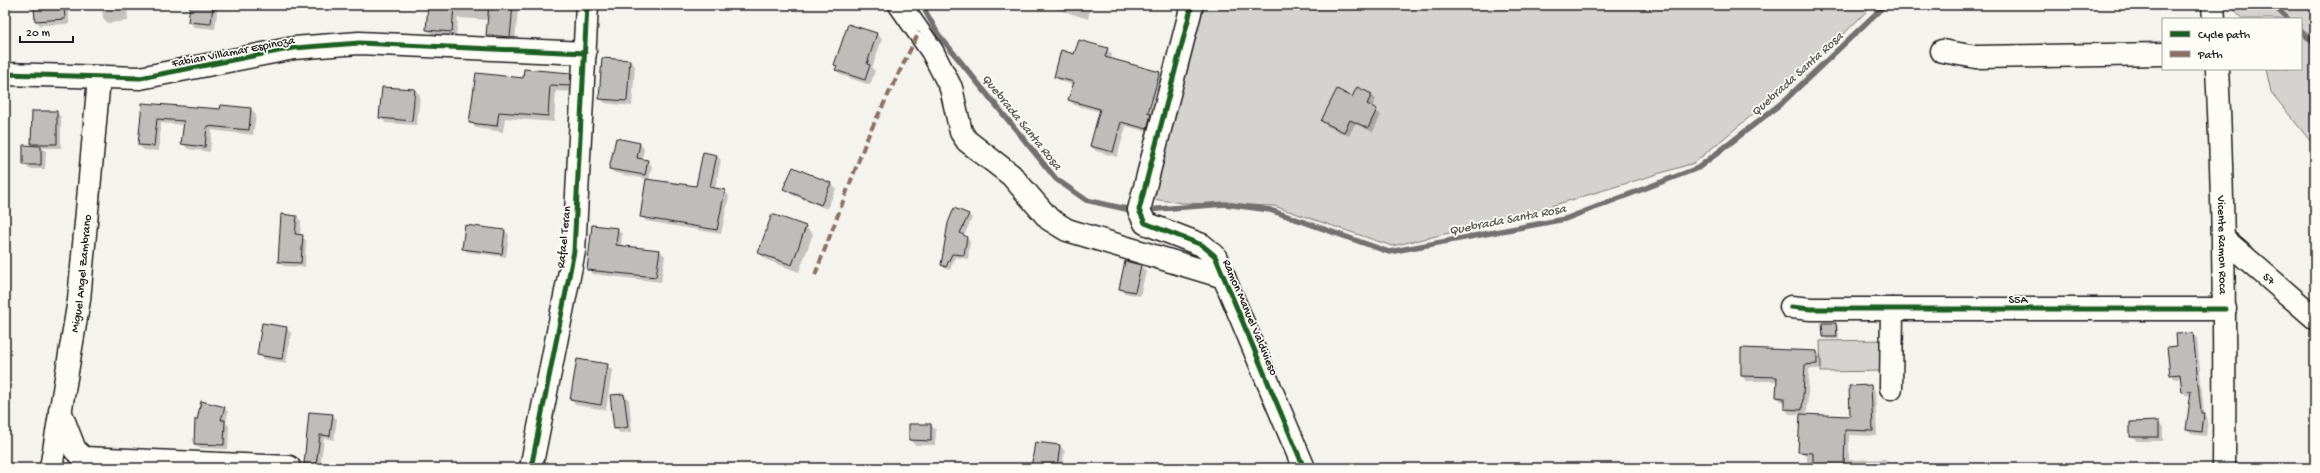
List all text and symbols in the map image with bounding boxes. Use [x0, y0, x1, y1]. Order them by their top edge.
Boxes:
scale bar [20, 18, 73, 44]
legend [2162, 18, 2302, 70]
text: 20 m [26, 27, 51, 41]
water label: Quebrada Santa Rosa [1749, 29, 1847, 120]
text: Cycle path [2198, 29, 2251, 43]
street label: Fabian Villamar Espinoza [170, 34, 296, 72]
text: Path [2197, 49, 2223, 63]
water label: Quebrada Santa Rosa [978, 72, 1065, 174]
street label: Vicente Ramon Roca [2213, 194, 2229, 295]
water label: Quebrada Santa Rosa [1448, 202, 1568, 239]
street label: Rafael Teran [555, 205, 575, 269]
street label: Miguel Angel Zambrano [69, 214, 96, 334]
street label: Ramon Manuel Valdivieso [1218, 258, 1280, 378]
street label: S7 [2259, 271, 2278, 289]
street label: S5A [2009, 294, 2028, 308]

